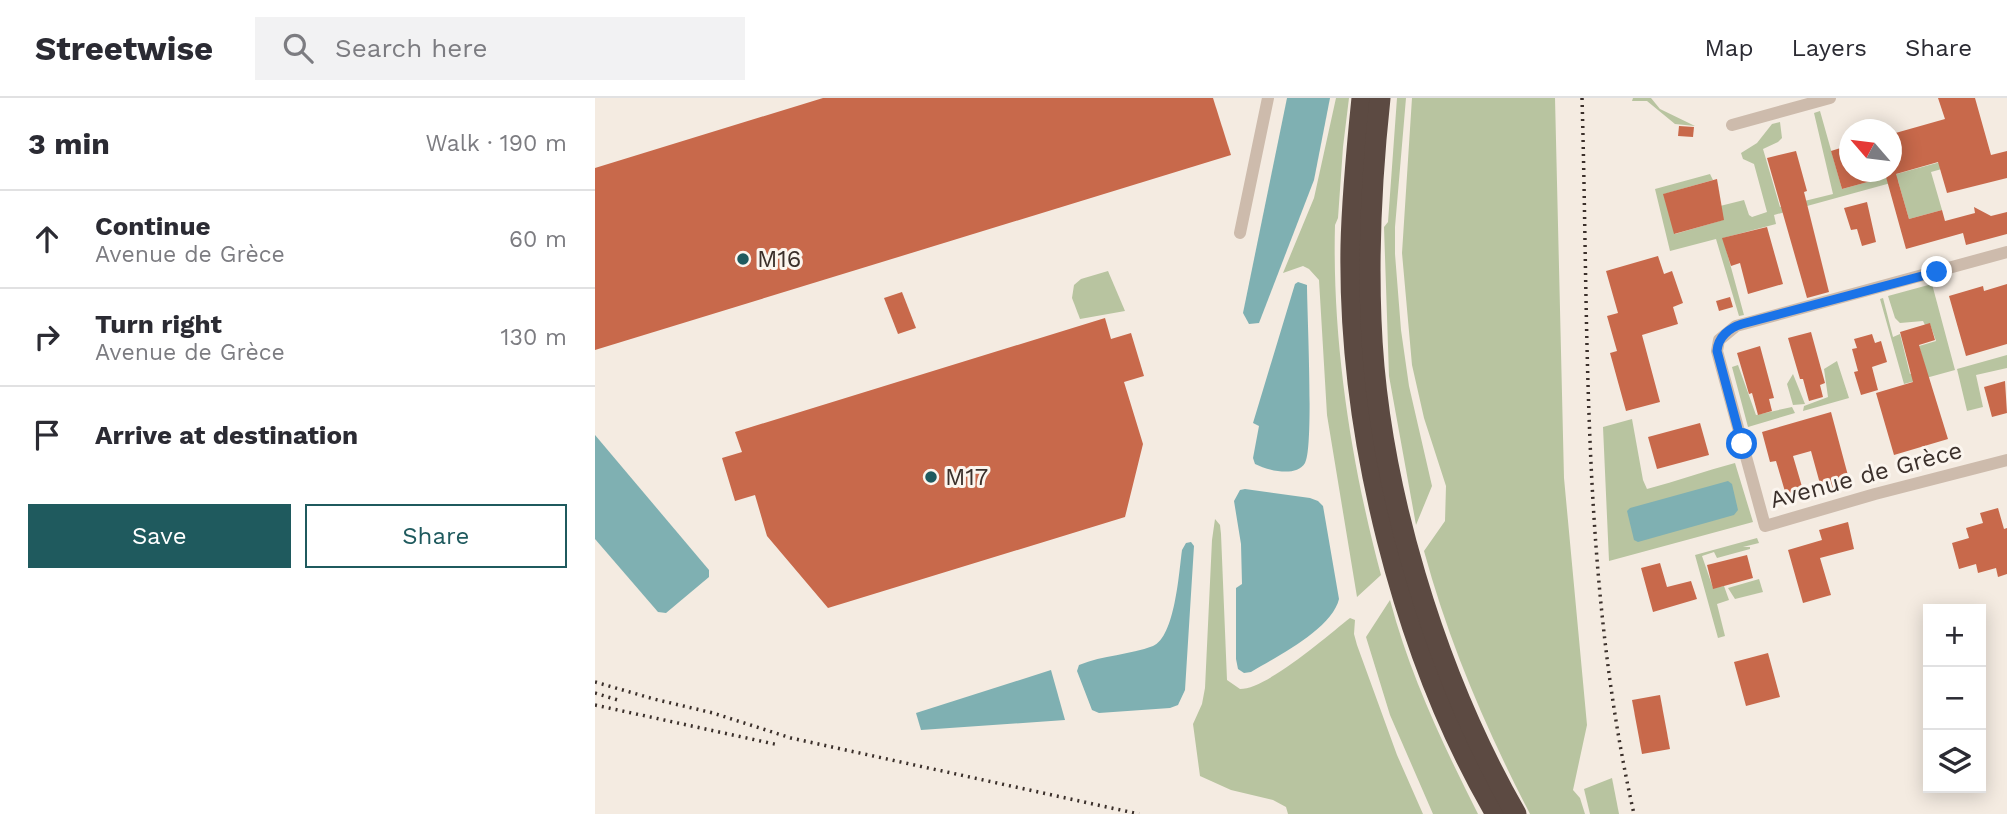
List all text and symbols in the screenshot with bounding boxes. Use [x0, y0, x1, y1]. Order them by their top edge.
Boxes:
search box [255, 17, 745, 80]
text: Streetwise [35, 29, 213, 68]
icon: search [279, 29, 317, 67]
text: Search here [335, 33, 487, 63]
text: Map [1705, 34, 1753, 62]
text: Layers [1791, 34, 1867, 62]
text: Share [1905, 34, 1972, 62]
north arrow [1839, 119, 1902, 182]
text: 3 min [28, 126, 110, 161]
text: Walk · 190 m [426, 130, 567, 157]
text: Continue [95, 211, 211, 241]
icon: ahead [28, 220, 66, 258]
text: 60 m [509, 226, 567, 253]
text: Avenue de Grèce [95, 241, 285, 268]
place label: M16 [757, 245, 801, 273]
marker: M16 [735, 251, 751, 267]
route end [1921, 256, 1952, 287]
text: Turn right [95, 309, 222, 339]
icon: right [28, 318, 66, 356]
text: 130 m [501, 324, 567, 351]
text: Avenue de Grèce [95, 339, 285, 366]
icon: arrive [28, 416, 66, 454]
text: Arrive at destination [95, 420, 358, 450]
route start [1726, 428, 1757, 459]
street label: Avenue de Grèce [1767, 436, 1965, 514]
place label: M17 [945, 463, 988, 491]
marker: M17 [923, 469, 939, 485]
button: Save [28, 504, 291, 568]
button: Share [305, 504, 567, 568]
map controls [1923, 604, 1986, 793]
button: + [1923, 604, 1986, 667]
button: − [1923, 667, 1986, 730]
button: layers [1923, 730, 1986, 793]

